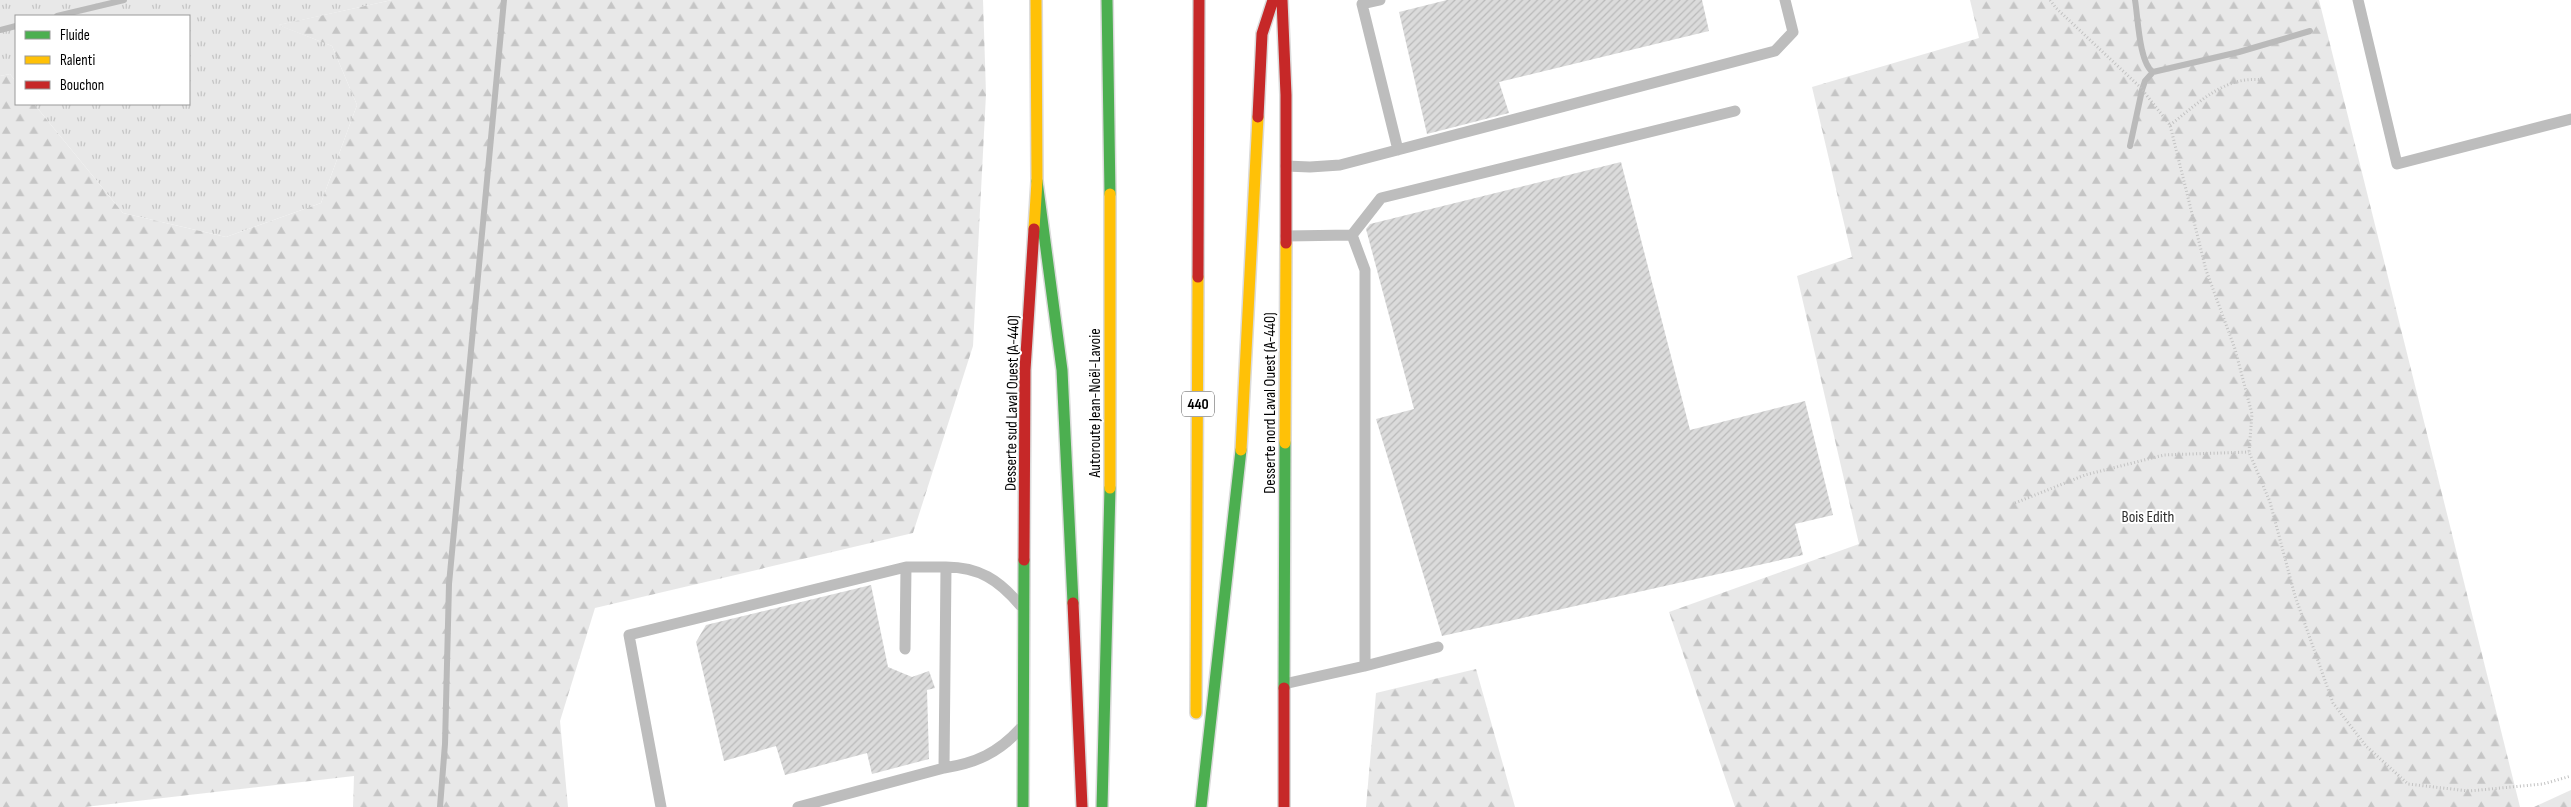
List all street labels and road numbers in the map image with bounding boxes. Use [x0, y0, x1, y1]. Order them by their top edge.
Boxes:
street label: Desserte nord Laval Ouest (A-440) [1261, 312, 1280, 494]
street label: Desserte sud Laval Ouest (A-440) [1001, 315, 1024, 491]
street label: Autoroute Jean-Noël-Lavoie [1086, 328, 1105, 479]
road number: 440 [1182, 392, 1214, 416]

